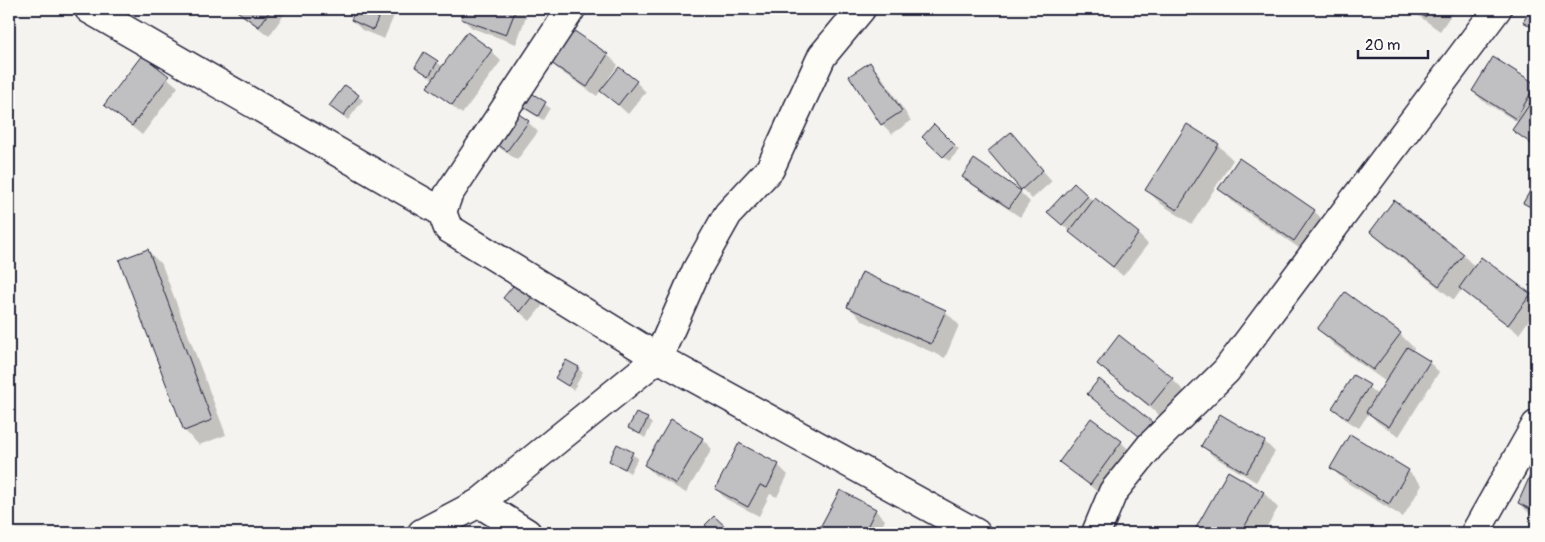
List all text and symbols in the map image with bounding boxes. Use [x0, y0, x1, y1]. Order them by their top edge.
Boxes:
scale bar [1358, 28, 1428, 60]
text: 20 m [1365, 36, 1400, 55]

